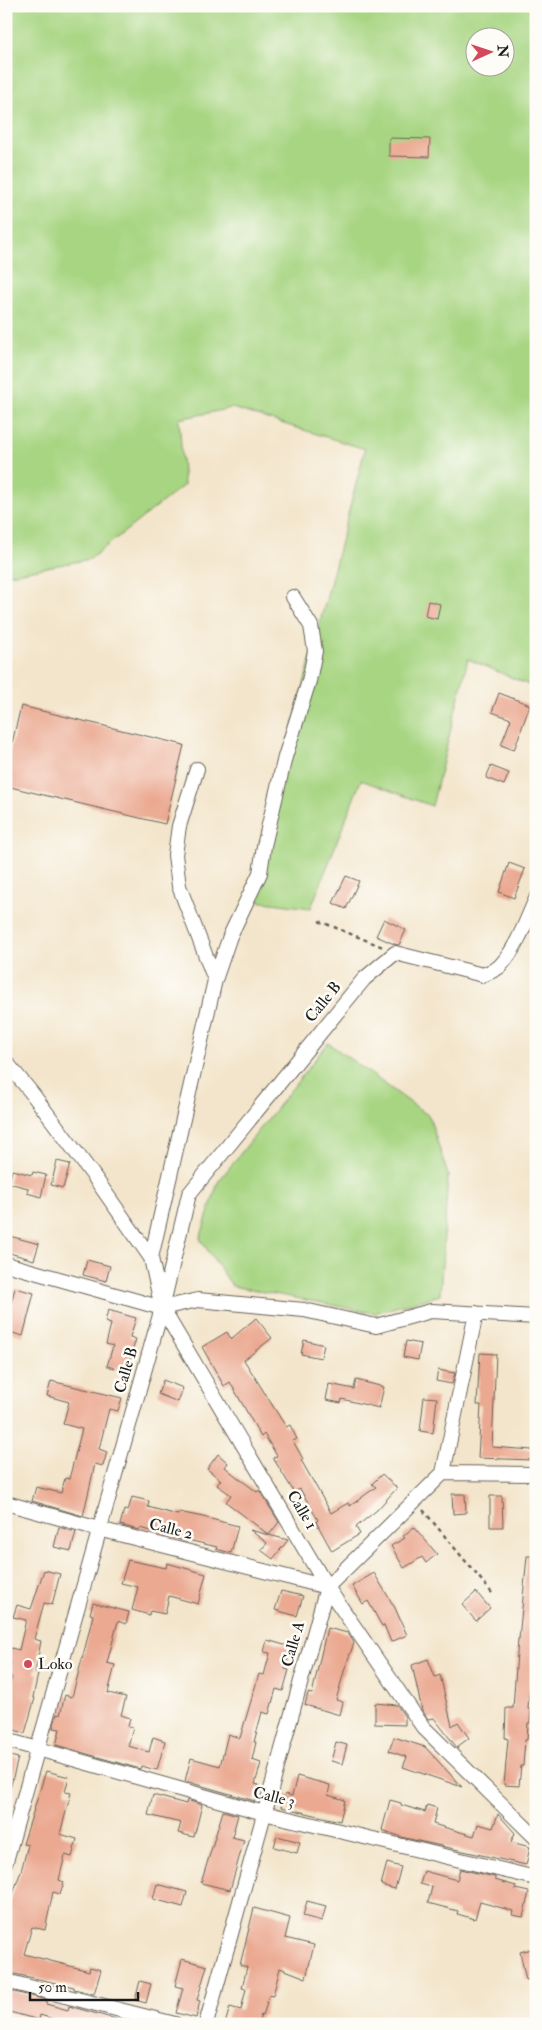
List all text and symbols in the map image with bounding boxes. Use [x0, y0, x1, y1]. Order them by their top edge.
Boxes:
north arrow [464, 28, 514, 78]
text: N [494, 44, 511, 59]
street label: Calle B [300, 977, 346, 1027]
street label: Calle B [110, 1345, 142, 1395]
street label: Calle 1 [283, 1487, 321, 1533]
street label: Calle 2 [147, 1514, 195, 1544]
street label: Calle A [277, 1619, 309, 1669]
place label: Loko [38, 1654, 73, 1674]
marker: Loko [22, 1658, 34, 1670]
street label: Calle 3 [251, 1782, 297, 1812]
scale bar [30, 1970, 138, 2002]
text: 50 m [38, 1978, 67, 1997]

